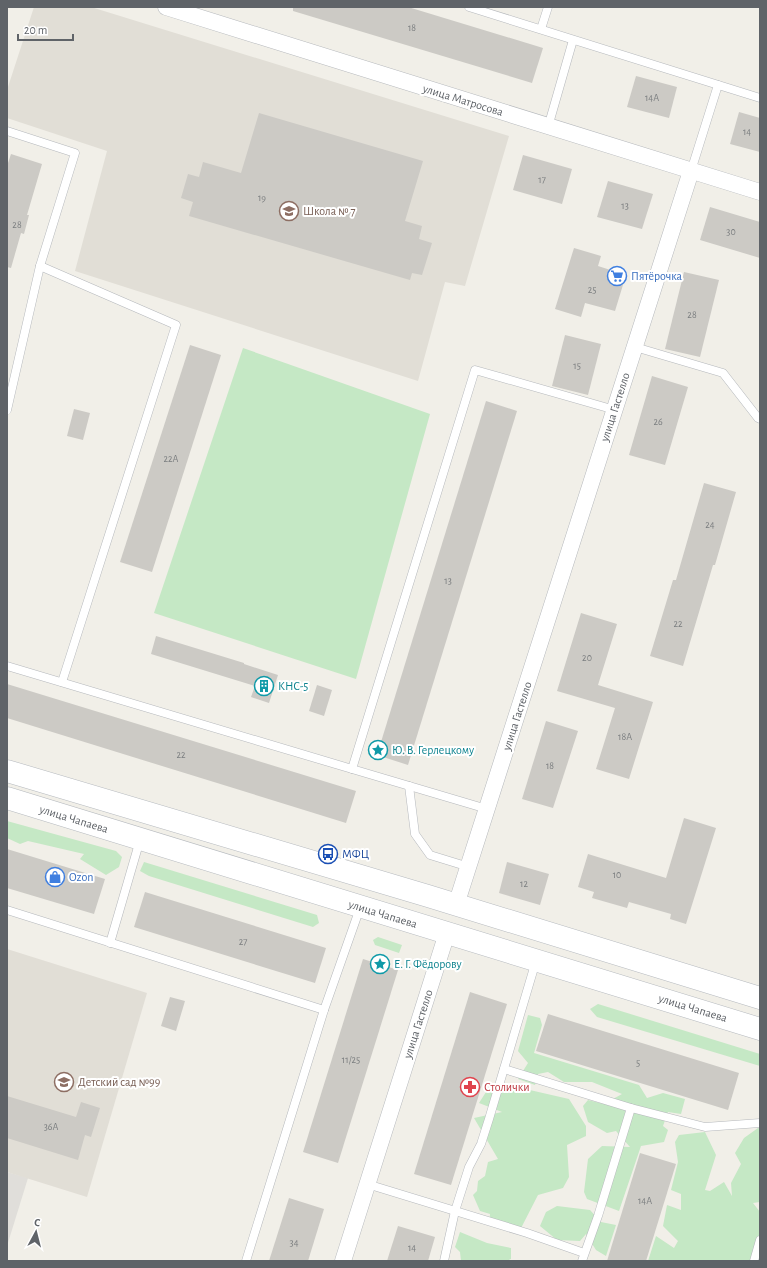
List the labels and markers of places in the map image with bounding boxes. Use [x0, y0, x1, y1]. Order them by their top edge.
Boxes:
school or university icon: Школа № 7 [278, 200, 300, 222]
place label: Школа № 7 [303, 205, 356, 217]
supermarket icon: Пятёрочка [606, 265, 628, 287]
place label: Пятёрочка [631, 270, 683, 282]
building icon: КНС-5 [253, 675, 275, 697]
place label: КНС-5 [278, 680, 308, 692]
place icon: Ю. В. Герлецкому [367, 739, 389, 761]
place label: Ю. В. Герлецкому [392, 744, 474, 757]
bus stop icon: МФЦ [317, 843, 339, 865]
place label: МФЦ [342, 848, 369, 860]
shop icon: Ozon [44, 866, 66, 888]
place label: Ozon [69, 871, 93, 883]
place icon: Е. Г. Фёдорову [369, 953, 391, 975]
place label: Е. Г. Фёдорову [394, 958, 462, 971]
school or university icon: Детский сад №99 [53, 1071, 75, 1093]
place label: Детский сад №99 [78, 1076, 161, 1088]
pharmacy icon: Столички [459, 1076, 481, 1098]
place label: Столички [484, 1081, 530, 1093]

